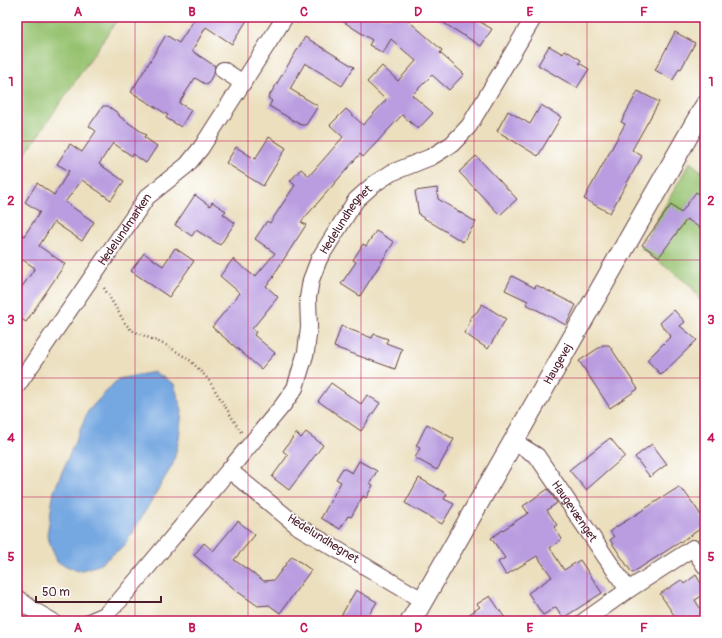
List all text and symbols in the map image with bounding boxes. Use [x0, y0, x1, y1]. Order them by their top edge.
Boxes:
text: A [74, 4, 83, 20]
text: B [188, 4, 196, 20]
text: C [300, 4, 308, 20]
text: D [414, 4, 422, 20]
text: E [527, 4, 534, 20]
text: F [640, 4, 648, 20]
text: 1 [8, 74, 14, 90]
text: 1 [708, 74, 714, 90]
street label: Hedelundhegnet [316, 182, 375, 257]
street label: Hedelundmarken [95, 190, 155, 269]
text: 2 [7, 193, 15, 209]
text: 2 [707, 193, 715, 209]
text: 3 [7, 312, 15, 328]
text: 3 [707, 312, 715, 328]
street label: Haugevej [540, 340, 576, 387]
text: 4 [7, 430, 15, 446]
text: 4 [707, 430, 715, 446]
street label: Haugevænget [548, 478, 601, 545]
street label: Hedelundhegnet [284, 511, 362, 567]
text: 5 [7, 549, 15, 565]
text: 5 [707, 549, 715, 565]
scale bar [36, 578, 161, 604]
text: 50 m [42, 585, 70, 600]
text: A [74, 620, 83, 636]
text: B [188, 620, 196, 636]
text: C [300, 620, 308, 636]
text: D [414, 620, 422, 636]
text: E [527, 620, 534, 636]
text: F [640, 620, 648, 636]

